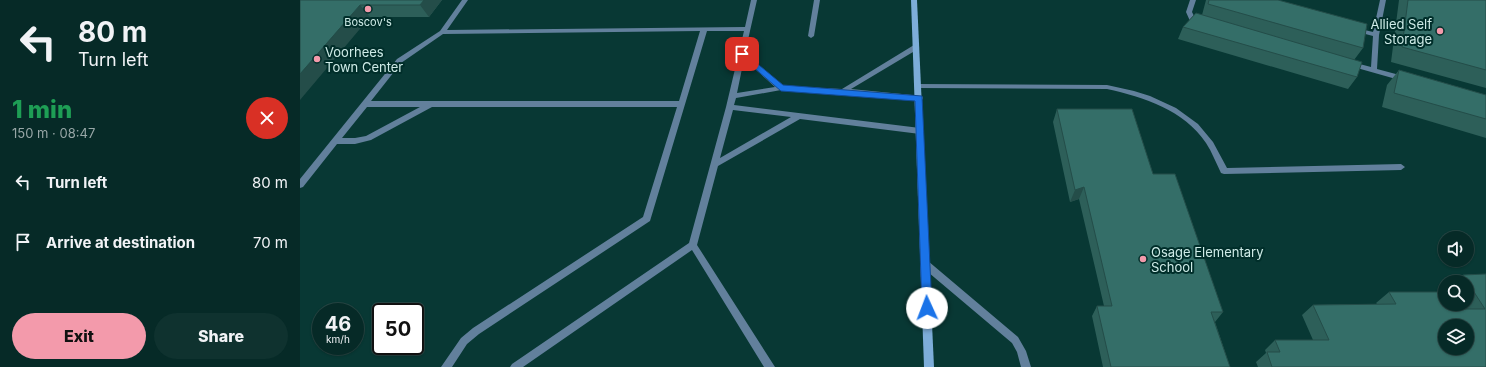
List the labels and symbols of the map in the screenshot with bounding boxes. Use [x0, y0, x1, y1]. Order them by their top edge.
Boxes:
marker: Boscov's [363, 4, 373, 14]
place label: Boscov's [344, 15, 392, 29]
place label: Allied Self Storage [1371, 16, 1432, 47]
marker: Allied Self Storage [1435, 26, 1445, 36]
pin [725, 37, 759, 71]
place label: Voorhees Town Center [325, 44, 403, 75]
marker: Voorhees Town Center [312, 54, 322, 64]
place label: Osage Elementary School [1151, 244, 1264, 275]
marker: Osage Elementary School [1138, 254, 1148, 264]
position arrow [906, 287, 948, 329]
speed limit sign: 50 [372, 303, 424, 355]

